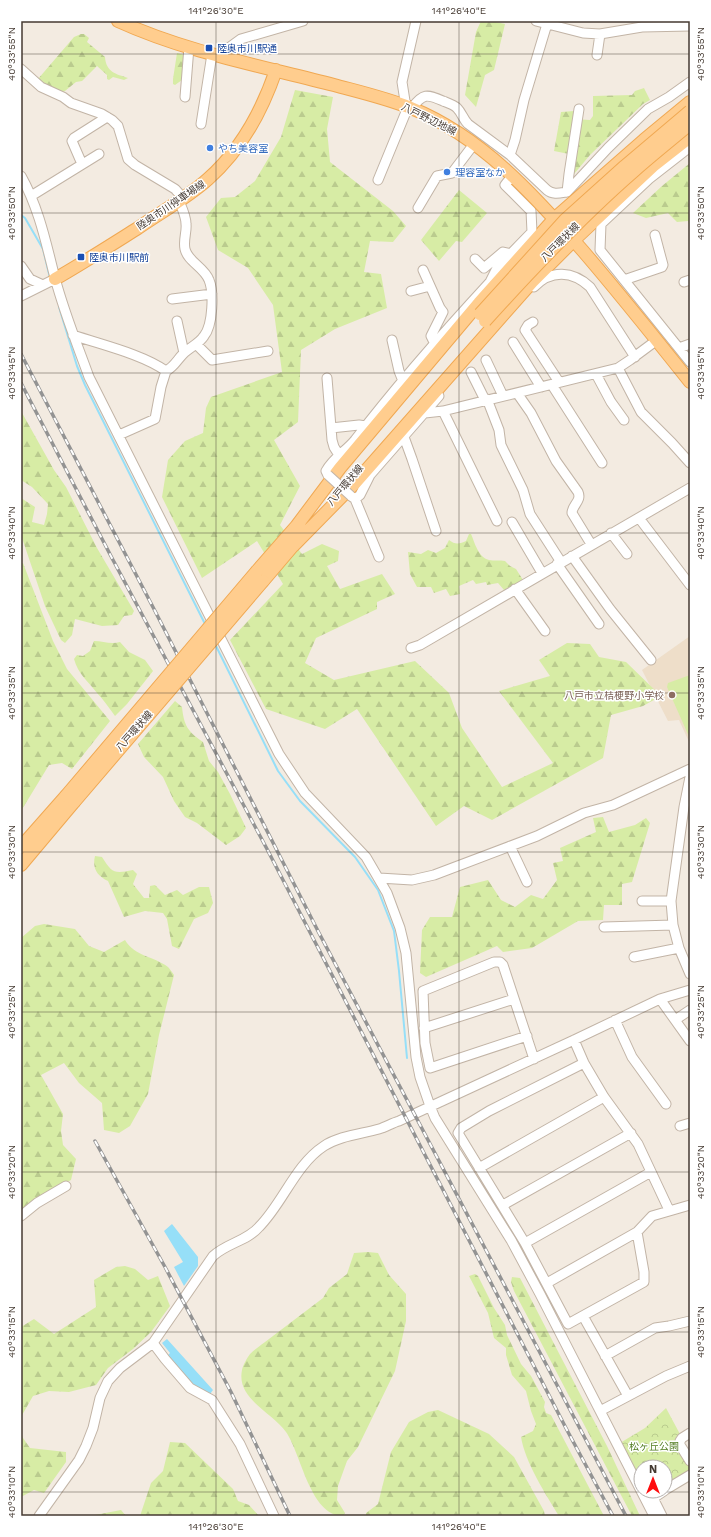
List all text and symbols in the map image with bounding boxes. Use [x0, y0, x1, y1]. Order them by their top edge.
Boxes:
text: 141°26'30"E [188, 5, 244, 16]
text: 141°26'40"E [432, 5, 486, 16]
text: 40°33'55"N [6, 27, 17, 81]
text: 40°33'55"N [695, 27, 706, 81]
marker: 陸奥市川駅通 [204, 43, 214, 53]
place label: 陸奥市川駅通 [217, 43, 277, 54]
street label: 八戸野辺地線 [400, 101, 458, 137]
marker: やち美容室 [205, 143, 215, 153]
place label: やち美容室 [218, 143, 268, 154]
marker: 理容室なか [442, 167, 452, 177]
place label: 理容室なか [455, 167, 505, 178]
street label: 陸奥市川停車場線 [135, 178, 207, 232]
text: 40°33'50"N [6, 186, 17, 240]
text: 40°33'50"N [695, 186, 706, 240]
street label: 八戸環状線 [538, 220, 582, 264]
marker: 陸奥市川駅前 [76, 252, 86, 262]
place label: 陸奥市川駅前 [89, 252, 149, 263]
text: 40°33'45"N [6, 346, 17, 400]
text: 40°33'45"N [695, 346, 706, 400]
street label: 八戸環状線 [325, 462, 365, 508]
text: 40°33'40"N [6, 506, 17, 560]
text: 40°33'40"N [695, 506, 706, 560]
text: 40°33'35"N [6, 666, 17, 720]
text: 40°33'35"N [695, 666, 706, 720]
place label: 八戸市立桔梗野小学校 [564, 690, 664, 701]
marker: 八戸市立桔梗野小学校 [667, 690, 677, 700]
street label: 八戸環状線 [113, 709, 155, 753]
text: 40°33'30"N [6, 825, 17, 879]
text: 40°33'30"N [695, 825, 706, 879]
text: 40°33'25"N [6, 985, 17, 1039]
text: 40°33'25"N [695, 985, 706, 1039]
text: 40°33'20"N [6, 1145, 17, 1199]
text: 40°33'20"N [695, 1145, 706, 1199]
text: 40°33'15"N [6, 1306, 17, 1358]
text: 40°33'15"N [695, 1306, 706, 1358]
park label: 松ヶ丘公園 [629, 1441, 679, 1452]
north arrow [633, 1459, 673, 1499]
text: N [649, 1463, 657, 1476]
text: 40°33'10"N [6, 1466, 17, 1518]
text: 40°33'10"N [695, 1466, 706, 1518]
text: 141°26'30"E [188, 1521, 244, 1532]
text: 141°26'40"E [432, 1521, 486, 1532]

